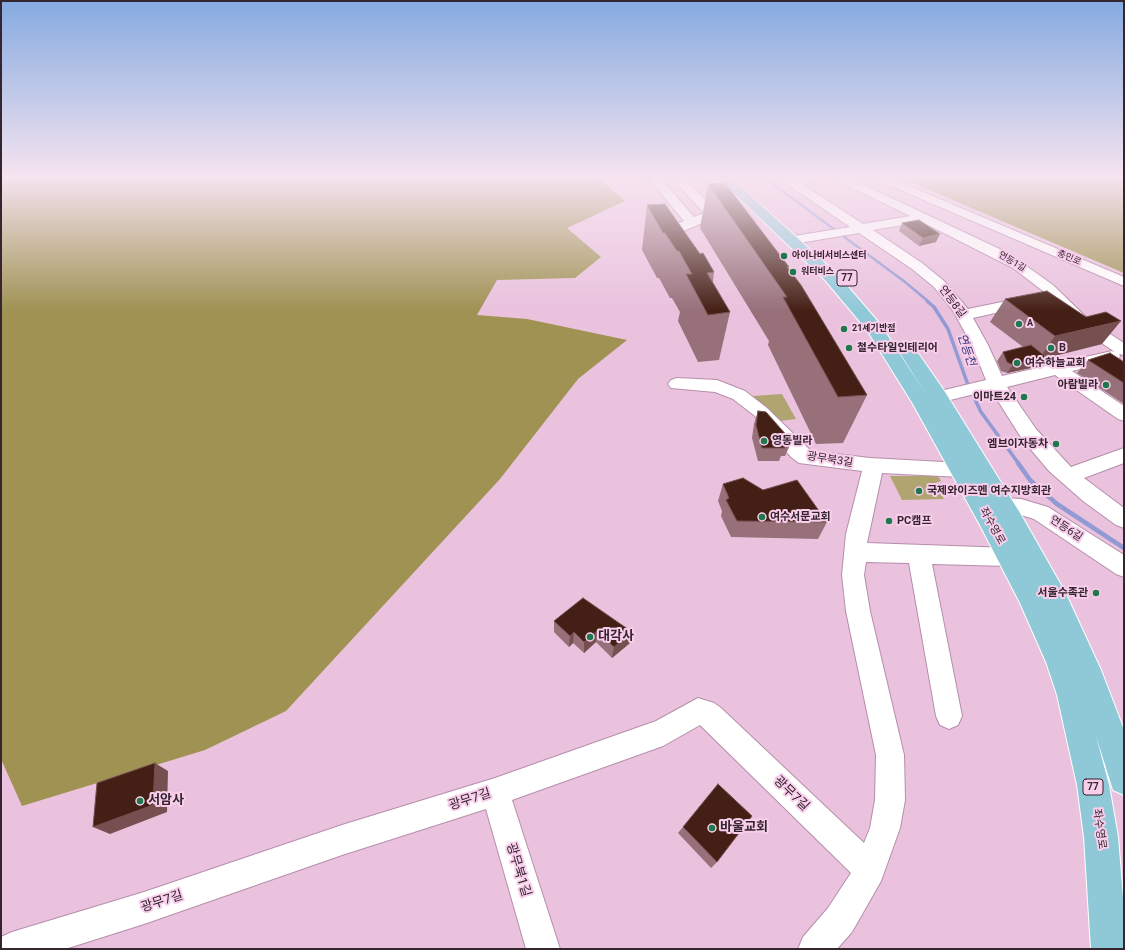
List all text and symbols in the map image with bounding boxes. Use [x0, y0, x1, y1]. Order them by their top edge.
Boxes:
street label: 충민로 [1055, 248, 1083, 268]
street label: 연등1길 [996, 250, 1028, 274]
marker: 아이나비서비스센터 [779, 251, 789, 261]
place label: 아이나비서비스센터 [792, 251, 867, 261]
marker: 워터비스 [788, 267, 798, 277]
place label: 워터비스 [801, 267, 834, 277]
road number: 77 [837, 270, 857, 286]
street label: 연등8길 [936, 283, 968, 321]
marker: A [1014, 319, 1024, 329]
place label: A [1027, 319, 1033, 329]
marker: 21세기반점 [839, 324, 849, 334]
place label: 21세기반점 [852, 324, 895, 334]
water label: 연등천 [954, 332, 978, 368]
place label: 철수타일인테리어 [857, 341, 938, 355]
place label: B [1059, 341, 1066, 355]
marker: 철수타일인테리어 [844, 343, 854, 353]
marker: B [1046, 343, 1056, 353]
place label: 여수하늘교회 [1025, 356, 1086, 370]
marker: 여수하늘교회 [1012, 358, 1022, 368]
place label: 아람빌라 [1058, 378, 1098, 392]
marker: 아람빌라 [1101, 380, 1111, 390]
place label: 이마트24 [973, 390, 1016, 404]
marker: 이마트24 [1019, 392, 1029, 402]
place label: 영동빌라 [772, 434, 812, 448]
marker: 영동빌라 [759, 436, 769, 446]
place label: 엠브이자동차 [987, 437, 1048, 451]
marker: 엠브이자동차 [1051, 439, 1061, 449]
street label: 광무북3길 [806, 450, 854, 470]
place label: 국제와이즈멘 여수지방회관 [927, 484, 1051, 498]
marker: 국제와이즈멘 여수지방회관 [914, 486, 924, 496]
street label: 좌수영로 [976, 505, 1008, 547]
place label: 여수서문교회 [770, 510, 831, 524]
marker: 여수서문교회 [757, 512, 767, 522]
place label: PC캠프 [897, 514, 932, 528]
street label: 연등6길 [1047, 514, 1085, 544]
marker: PC캠프 [884, 516, 894, 526]
place label: 서울수족관 [1037, 586, 1088, 600]
marker: 서울수족관 [1091, 588, 1101, 598]
place label: 대각사 [598, 629, 634, 645]
marker: 대각사 [585, 632, 595, 642]
street label: 광무7길 [770, 773, 812, 815]
road number: 77 [1083, 779, 1103, 795]
street label: 광무7길 [447, 786, 493, 814]
place label: 서암사 [148, 793, 184, 809]
marker: 서암사 [135, 796, 145, 806]
street label: 좌수영로 [1090, 808, 1108, 850]
place label: 바울교회 [720, 820, 768, 836]
marker: 바울교회 [707, 823, 717, 833]
street label: 광무북1길 [502, 841, 534, 899]
street label: 광무7길 [139, 888, 185, 916]

